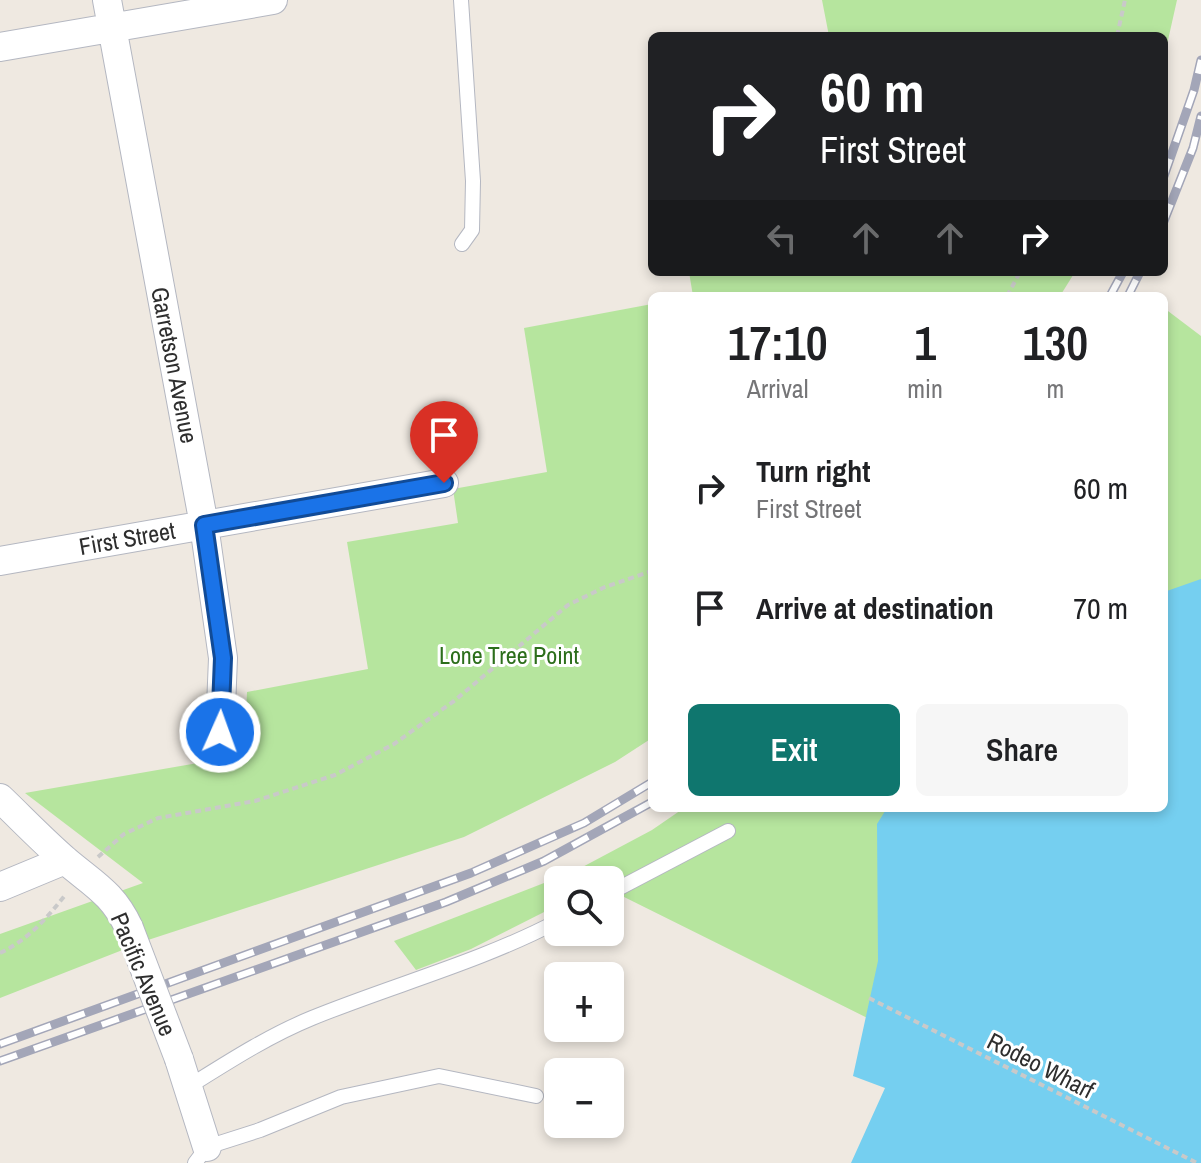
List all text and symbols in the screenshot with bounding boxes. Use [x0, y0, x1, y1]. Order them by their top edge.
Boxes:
text: 60 m [820, 54, 925, 129]
icon: right [688, 64, 792, 168]
text: First Street [820, 126, 966, 174]
icon: left [760, 216, 804, 260]
icon: ahead [844, 216, 888, 260]
icon: ahead [928, 216, 972, 260]
icon: right [1012, 216, 1056, 260]
street label: Garretson Avenue [144, 284, 206, 446]
text: 17:10 [728, 310, 828, 375]
text: 1 [914, 310, 936, 375]
text: 130 [1023, 310, 1088, 375]
text: Arrival [747, 371, 808, 406]
text: min [907, 371, 943, 406]
text: m [1047, 371, 1064, 406]
pin [410, 401, 478, 483]
icon: arrive [422, 413, 466, 457]
text: Turn right [756, 451, 870, 491]
icon: right [688, 466, 732, 510]
text: 60 m [1073, 468, 1128, 508]
text: First Street [756, 491, 861, 526]
street label: First Street [76, 514, 178, 562]
icon: arrive [688, 586, 732, 630]
text: Arrive at destination [756, 588, 994, 628]
text: 70 m [1073, 588, 1128, 628]
park label: Lone Tree Point [439, 639, 580, 671]
position arrow [178, 690, 262, 774]
button: Exit [688, 704, 900, 796]
button: Share [916, 704, 1128, 796]
map controls [544, 866, 624, 1138]
button: search [544, 866, 624, 946]
street label: Pacific Avenue [104, 907, 184, 1041]
button: + [544, 962, 624, 1042]
street label: Rodeo Wharf [982, 1024, 1100, 1106]
button: − [544, 1058, 624, 1138]

